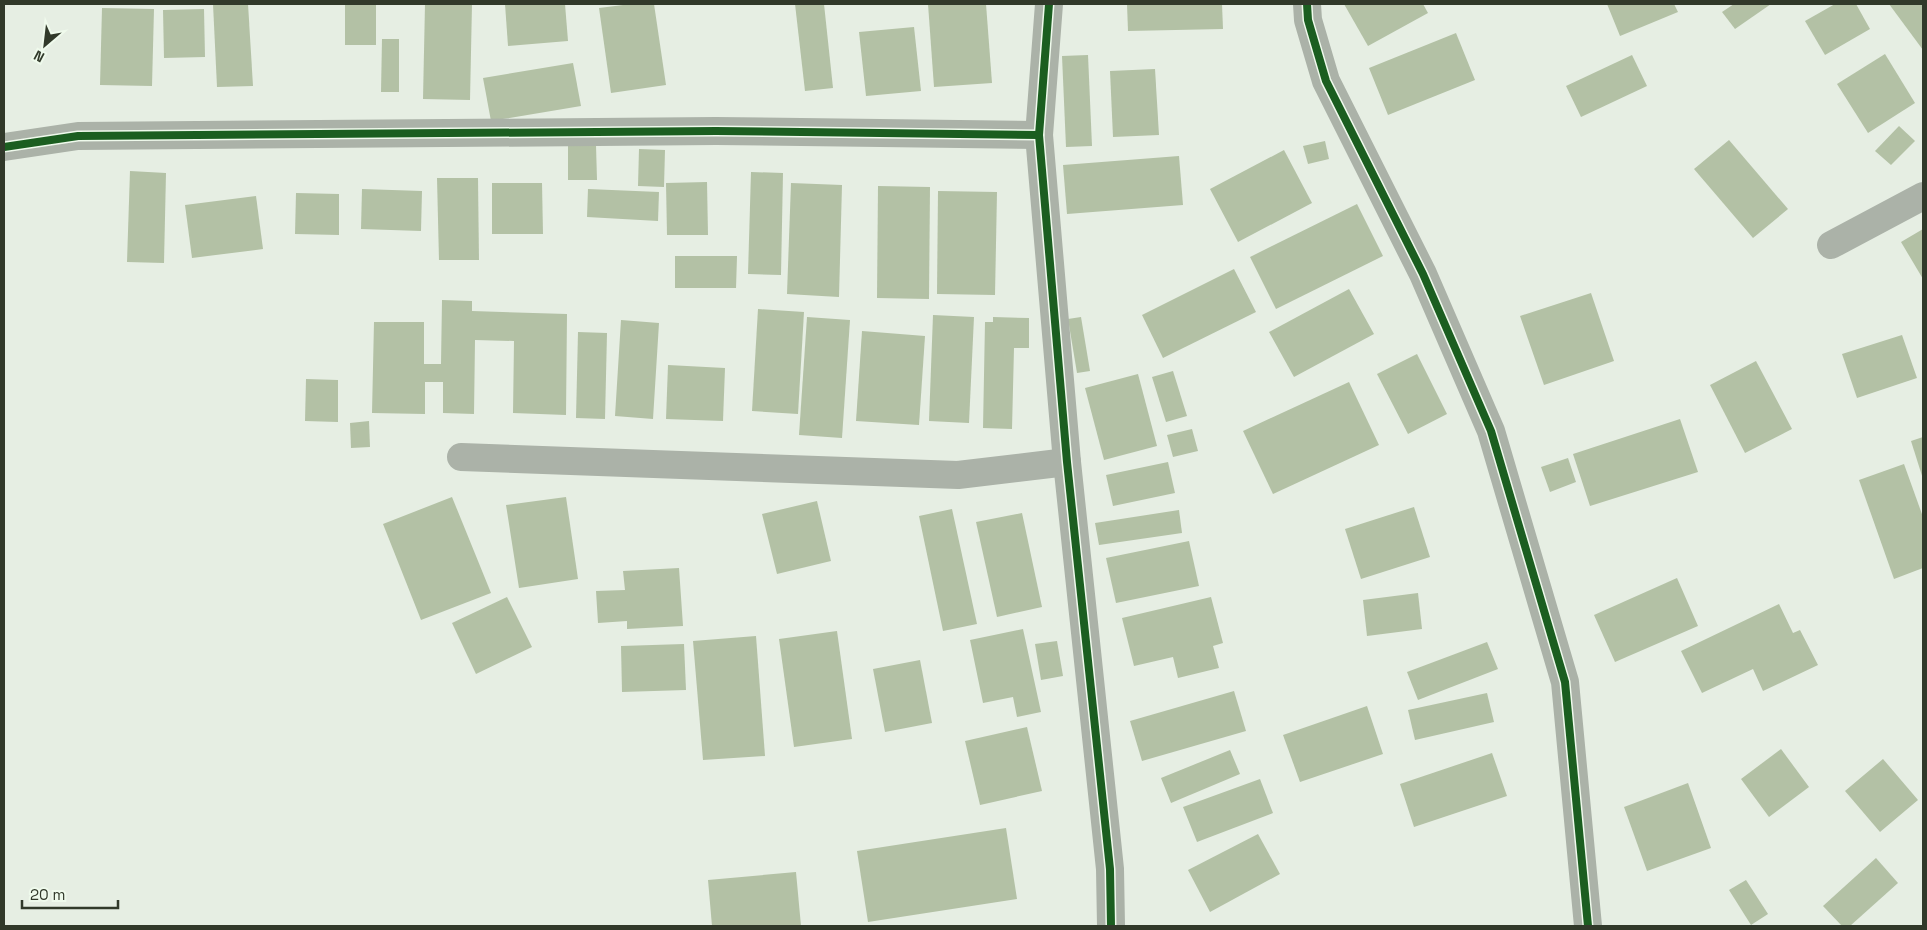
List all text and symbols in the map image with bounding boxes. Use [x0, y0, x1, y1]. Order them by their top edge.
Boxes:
north arrow [20, 20, 70, 70]
text: N [31, 46, 47, 67]
scale bar [22, 878, 119, 910]
text: 20 m [30, 885, 65, 904]

